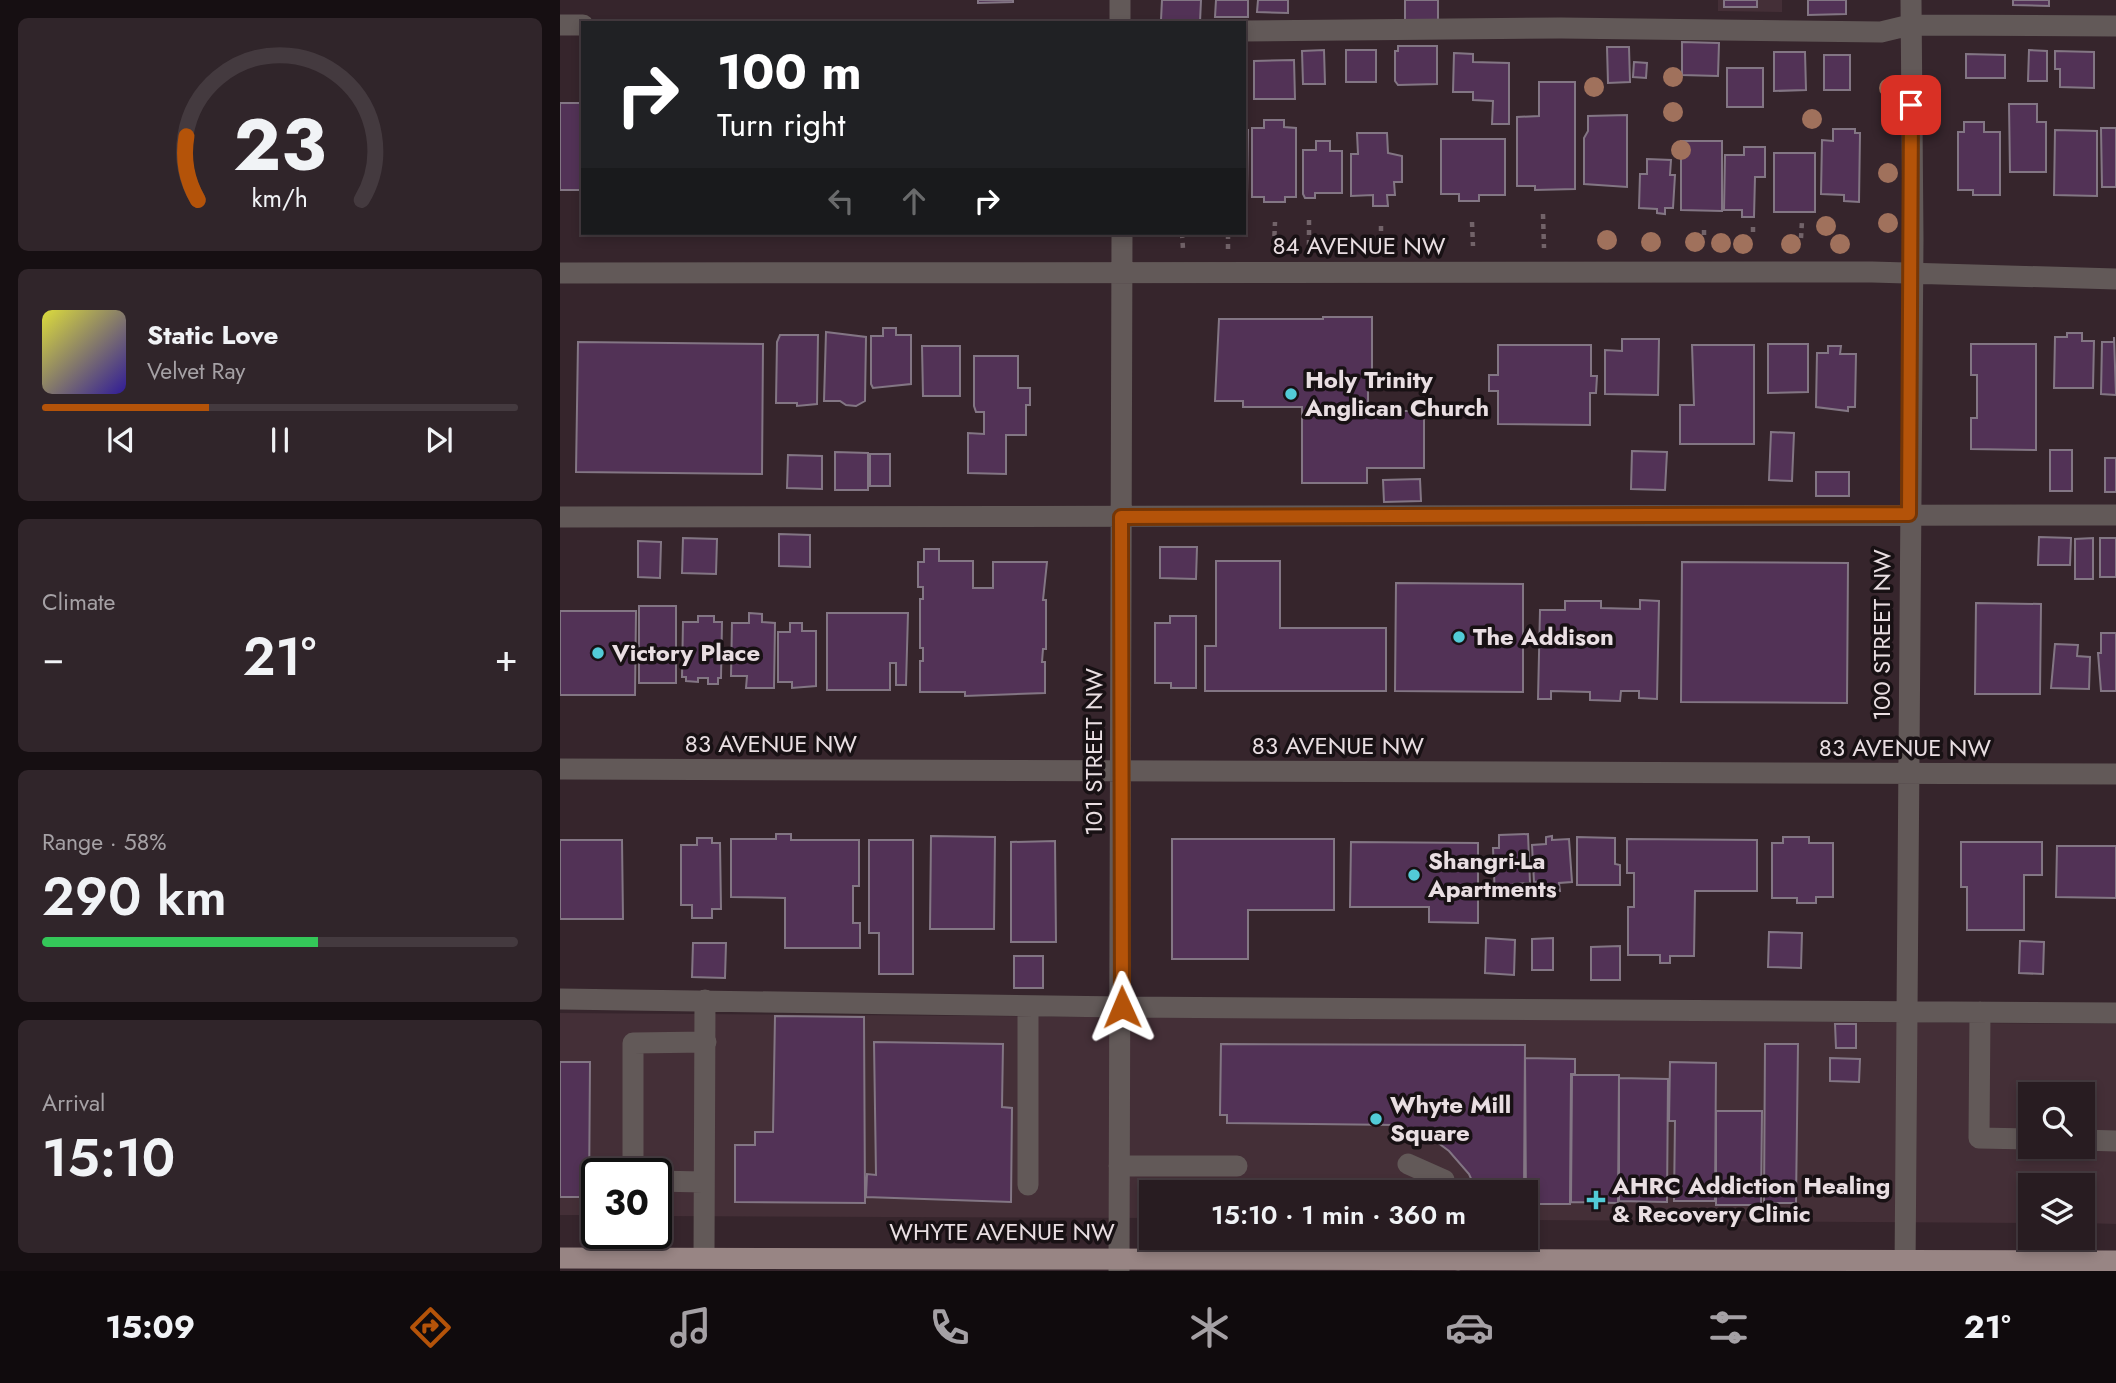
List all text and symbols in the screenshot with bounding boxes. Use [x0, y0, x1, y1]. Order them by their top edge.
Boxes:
text: 100 m [717, 37, 862, 107]
icon: right [602, 49, 693, 140]
pin [1881, 75, 1941, 135]
icon: arrive [1892, 86, 1930, 124]
text: 23 [234, 93, 326, 198]
text: Turn right [717, 102, 846, 148]
text: km/h [252, 180, 308, 216]
icon: left [822, 182, 860, 220]
icon: ahead [895, 182, 933, 220]
icon: right [968, 182, 1006, 220]
street label: 84 AVENUE NW [1272, 228, 1446, 263]
text: Static Love [147, 316, 279, 354]
text: Velvet Ray [147, 354, 245, 388]
place label: Holy Trinity Anglican Church [1304, 362, 1489, 425]
marker: Holy Trinity Anglican Church [1283, 386, 1299, 402]
icon: previous [102, 421, 140, 459]
icon: pause [261, 421, 299, 459]
icon: next [420, 421, 458, 459]
street label: 100 STREET NW [1864, 549, 1899, 721]
text: Climate [42, 585, 115, 619]
text: 21° [243, 619, 316, 695]
place label: The Addison [1473, 619, 1614, 654]
marker: The Addison [1451, 629, 1467, 645]
text: − [42, 630, 64, 685]
text: + [495, 630, 518, 685]
place label: Victory Place [611, 635, 760, 670]
marker: Victory Place [590, 645, 606, 661]
street label: 101 STREET NW [1076, 668, 1111, 836]
street label: 83 AVENUE NW [685, 726, 857, 761]
street label: 83 AVENUE NW [1252, 728, 1424, 763]
street label: 83 AVENUE NW [1819, 730, 1991, 765]
text: Range · 58% [42, 825, 166, 859]
place label: Shangri-La Apartments [1427, 843, 1557, 906]
text: 290 km [42, 859, 227, 935]
marker: Shangri-La Apartments [1406, 867, 1422, 883]
position arrow [1085, 970, 1159, 1044]
map controls [2018, 1082, 2095, 1250]
button: search [2018, 1082, 2095, 1159]
text: Arrival [42, 1086, 105, 1120]
place label: Whyte Mill Square [1390, 1087, 1511, 1150]
marker: Whyte Mill Square [1368, 1111, 1384, 1127]
text: 15:10 [42, 1120, 175, 1196]
speed limit sign: 30 [581, 1158, 672, 1249]
place label: AHRC Addiction Healing & Recovery Clinic [1611, 1168, 1890, 1231]
button: layers [2018, 1173, 2095, 1250]
marker: AHRC Addiction Healing & Recovery Clinic [1586, 1190, 1606, 1210]
text: 15:10 · 1 min · 360 m [1211, 1196, 1466, 1234]
street label: WHYTE AVENUE NW [889, 1214, 1115, 1249]
icon: directions [406, 1303, 455, 1352]
icon: music [666, 1303, 715, 1352]
icon: phone [925, 1303, 974, 1352]
icon: climate [1185, 1303, 1234, 1352]
icon: car [1445, 1303, 1494, 1352]
icon: filters [1704, 1303, 1753, 1352]
text: 15:09 [105, 1304, 195, 1350]
text: 21° [1964, 1304, 2011, 1350]

